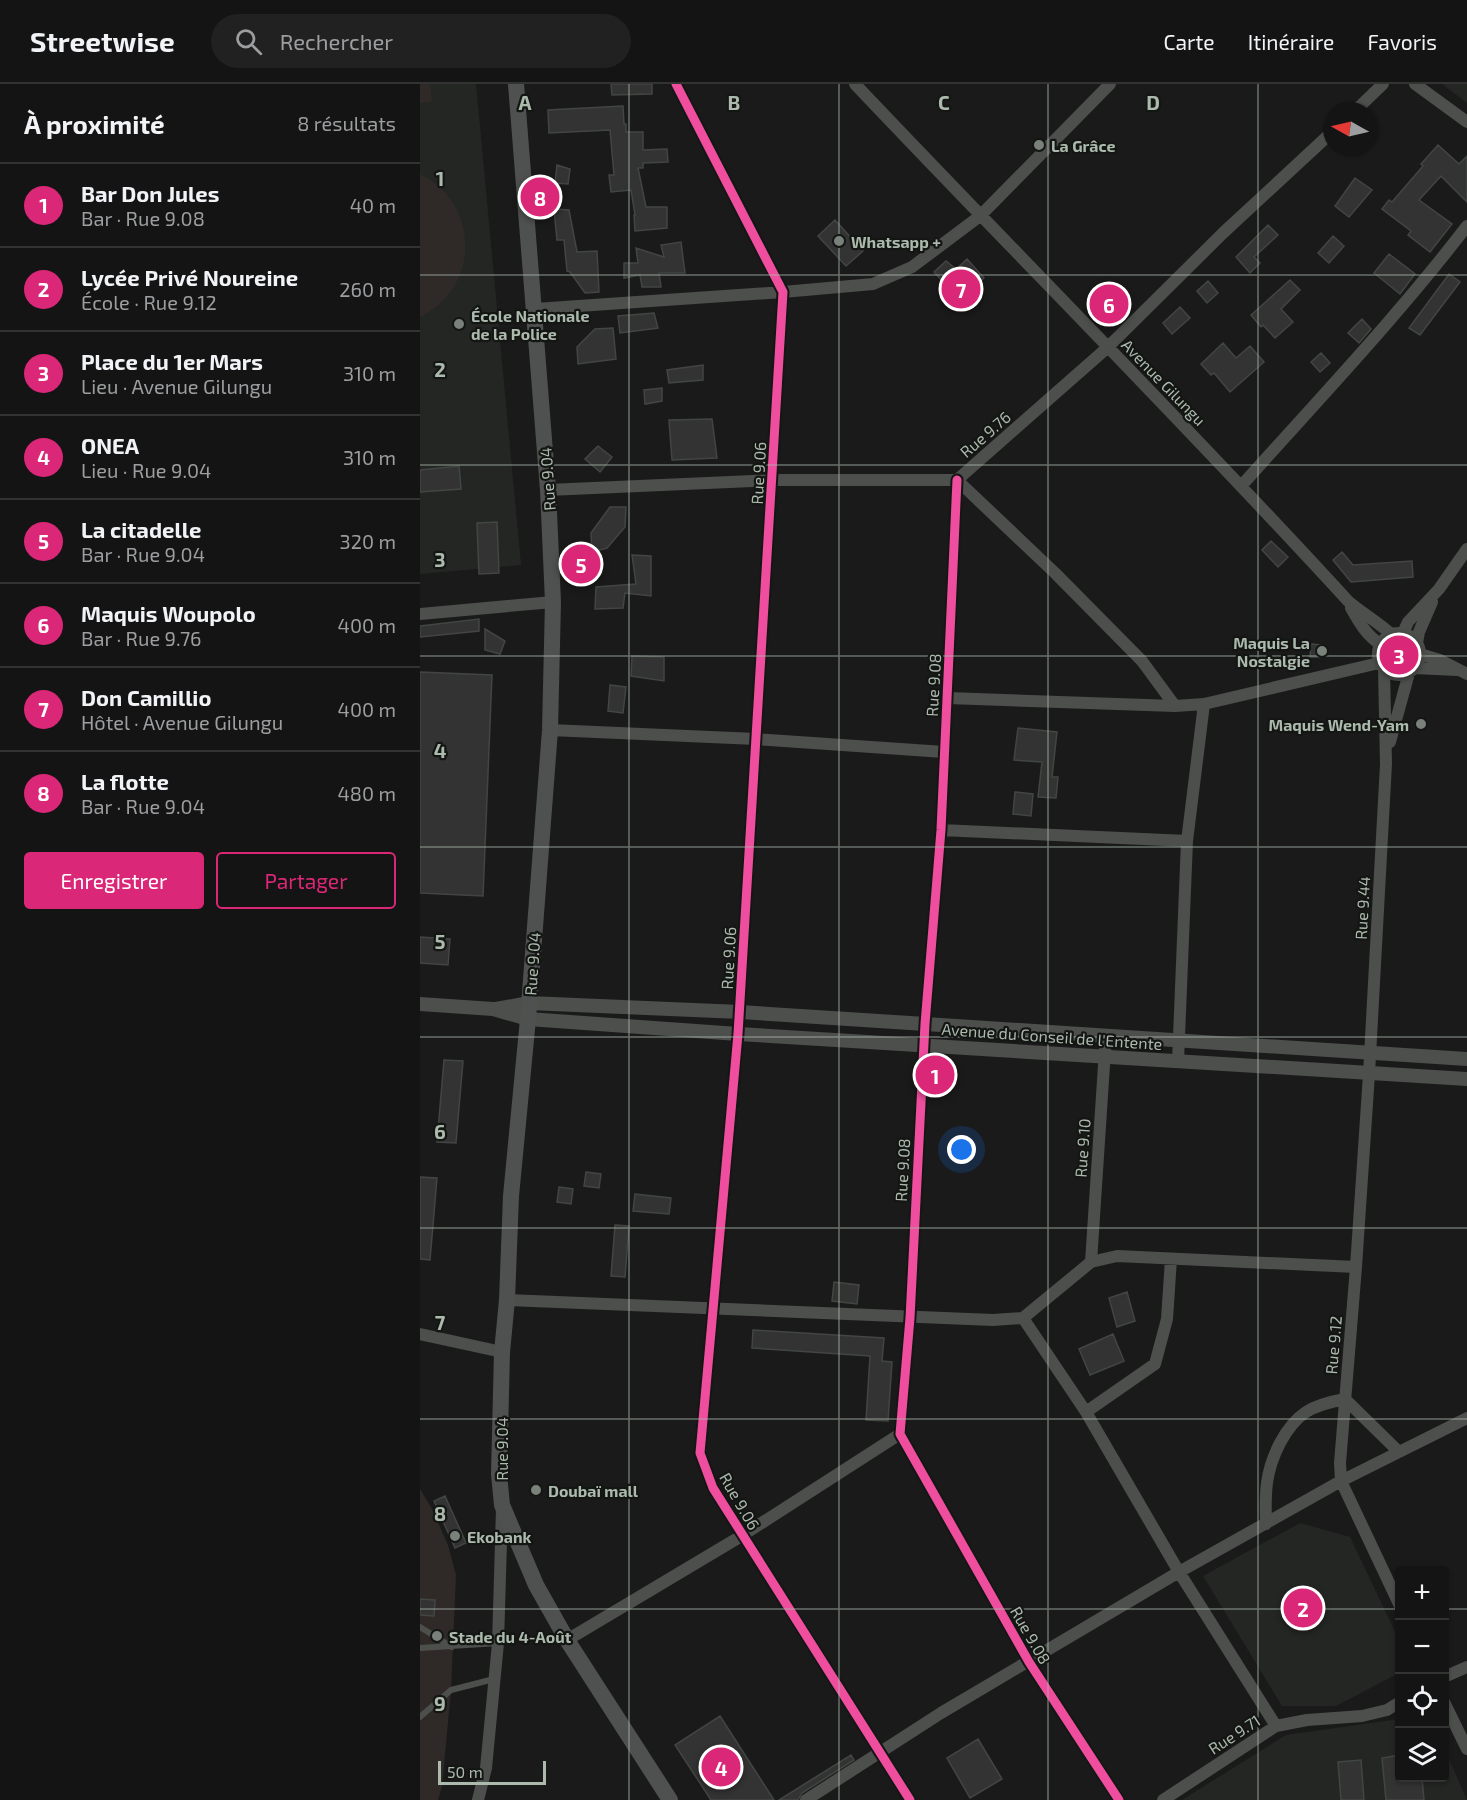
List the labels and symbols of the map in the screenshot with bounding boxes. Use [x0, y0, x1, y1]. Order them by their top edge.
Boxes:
text: A [518, 90, 532, 114]
text: B [728, 90, 740, 114]
text: C [938, 90, 950, 114]
text: D [1146, 90, 1160, 114]
north arrow [1323, 102, 1377, 156]
place label: La Grâce [1051, 136, 1116, 155]
marker: La Grâce [1032, 138, 1046, 152]
text: 1 [436, 166, 444, 190]
pin: 8 [520, 174, 560, 220]
place label: Whatsapp + [851, 232, 941, 251]
marker: Whatsapp + [832, 234, 846, 248]
pin: 7 [942, 266, 980, 312]
pin: 6 [1090, 282, 1128, 326]
place label: École Nationale de la Police [471, 306, 590, 343]
marker: École Nationale de la Police [452, 317, 466, 331]
street label: Avenue Gilungu [1118, 335, 1210, 429]
text: 2 [434, 357, 446, 381]
street label: Rue 9.76 [956, 407, 1014, 461]
street label: Rue 9.06 [747, 441, 769, 505]
street label: Rue 9.04 [535, 447, 559, 511]
pin: 5 [562, 542, 600, 586]
text: 3 [434, 547, 446, 571]
pin: 3 [1380, 632, 1418, 678]
place label: Maquis La Nostalgie [1233, 633, 1310, 670]
marker: Maquis La Nostalgie [1315, 644, 1329, 658]
street label: Rue 9.08 [922, 653, 944, 717]
place label: Maquis Wend-Yam [1269, 715, 1409, 734]
marker: Maquis Wend-Yam [1414, 717, 1428, 731]
text: 4 [434, 738, 447, 762]
street label: Rue 9.44 [1351, 876, 1373, 940]
street label: Rue 9.06 [717, 926, 739, 990]
text: 5 [434, 929, 446, 953]
street label: Rue 9.04 [520, 932, 544, 996]
street label: Avenue du Conseil de l'Entente [941, 1019, 1163, 1053]
pin: 1 [916, 1052, 954, 1098]
street label: Rue 9.10 [1070, 1118, 1094, 1178]
text: 6 [434, 1119, 446, 1143]
your location [947, 1135, 976, 1164]
street label: Rue 9.08 [891, 1138, 913, 1202]
text: 7 [435, 1310, 446, 1334]
street label: Rue 9.12 [1321, 1315, 1345, 1375]
street label: Rue 9.04 [492, 1417, 511, 1481]
street label: Rue 9.06 [716, 1469, 764, 1533]
place label: Doubaï mall [548, 1481, 639, 1500]
marker: Doubaï mall [529, 1483, 543, 1497]
text: 8 [434, 1501, 446, 1525]
place label: Ekobank [467, 1527, 532, 1546]
marker: Ekobank [448, 1529, 462, 1543]
pin: 2 [1284, 1586, 1322, 1630]
street label: Rue 9.08 [1007, 1603, 1055, 1667]
place label: Stade du 4-Août [449, 1627, 572, 1646]
marker: Stade du 4-Août [430, 1629, 444, 1643]
text: 9 [434, 1691, 446, 1715]
street label: Rue 9.71 [1205, 1710, 1263, 1758]
pin: 4 [702, 1744, 740, 1790]
scale bar [438, 1758, 546, 1786]

